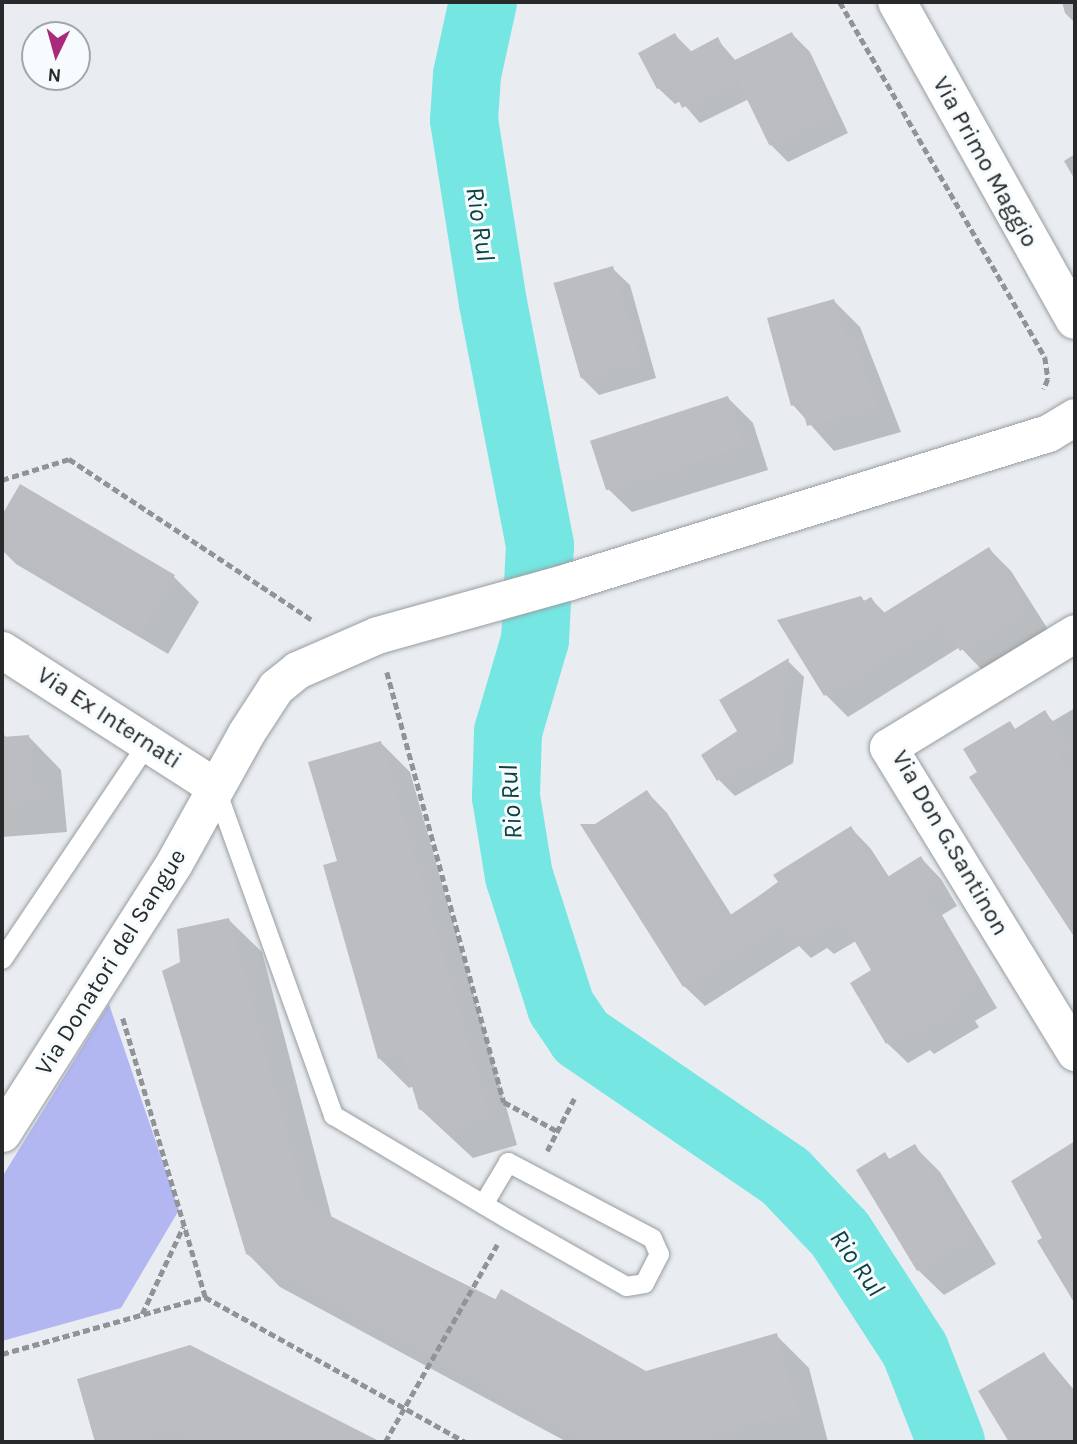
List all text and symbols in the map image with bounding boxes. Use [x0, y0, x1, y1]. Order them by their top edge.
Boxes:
north arrow [21, 21, 91, 91]
text: N [47, 63, 62, 86]
street label: Via Primo Maggio [926, 72, 1044, 252]
water label: Rio Rul [459, 185, 501, 263]
street label: Via Ex Internati [31, 661, 187, 775]
street label: Via Don G.Santinon [885, 745, 1015, 941]
water label: Rio Rul [493, 764, 529, 840]
street label: Via Donatori del Sangue [30, 844, 192, 1080]
water label: Rio Rul [823, 1223, 891, 1303]

